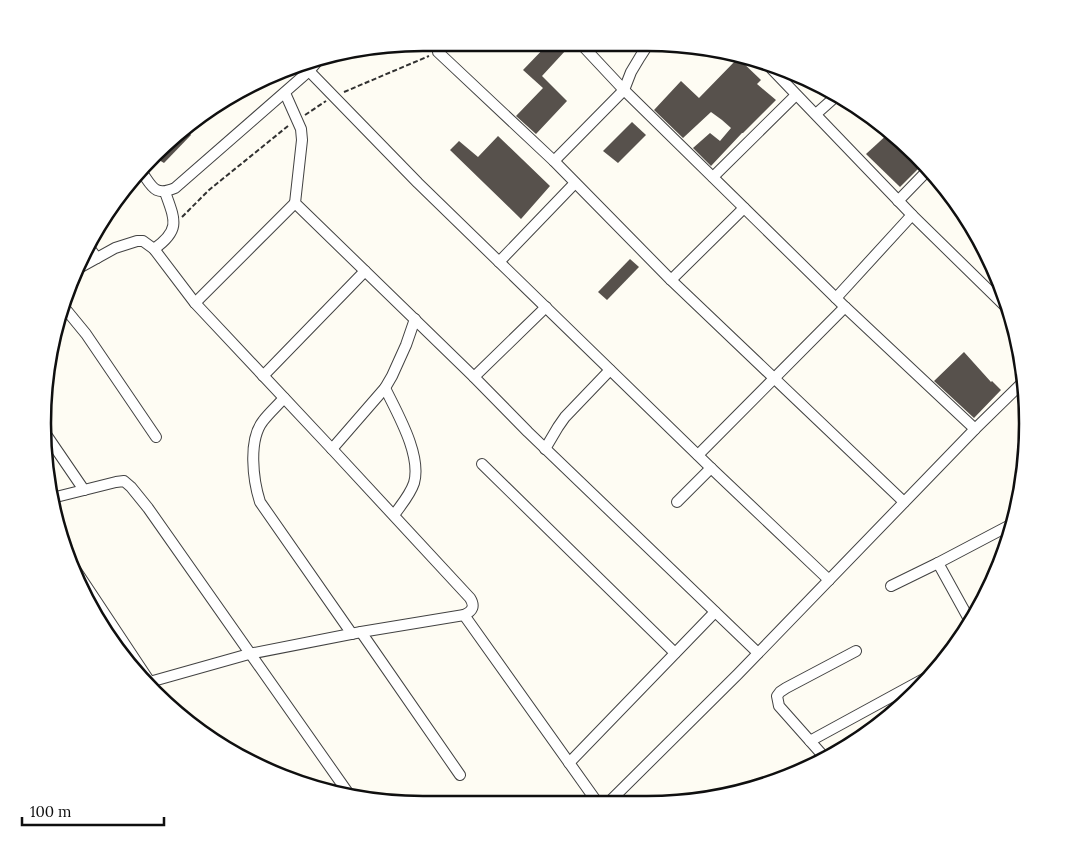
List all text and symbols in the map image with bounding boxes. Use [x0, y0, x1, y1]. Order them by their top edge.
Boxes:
scale bar [22, 794, 165, 826]
text: 100 m [30, 802, 71, 821]

